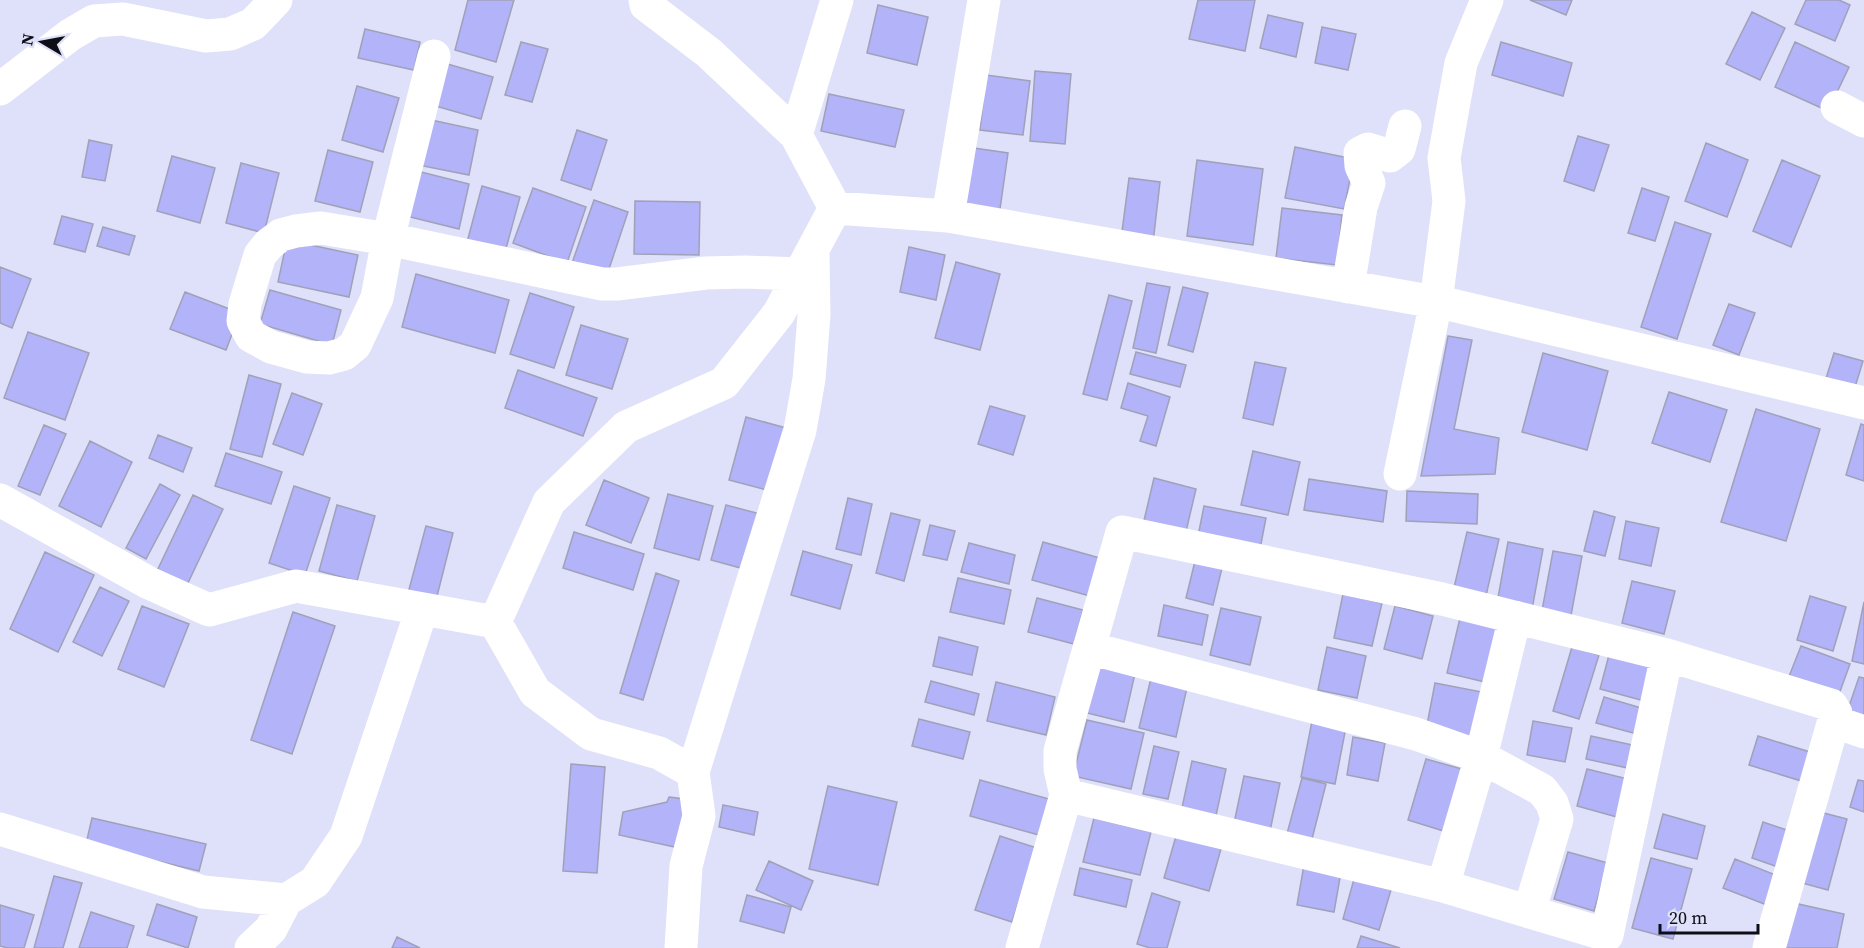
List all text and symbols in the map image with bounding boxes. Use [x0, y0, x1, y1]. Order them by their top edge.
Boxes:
north arrow [12, 12, 72, 72]
text: N [15, 31, 39, 47]
scale bar [1660, 897, 1758, 935]
text: 20 m [1669, 905, 1707, 930]

